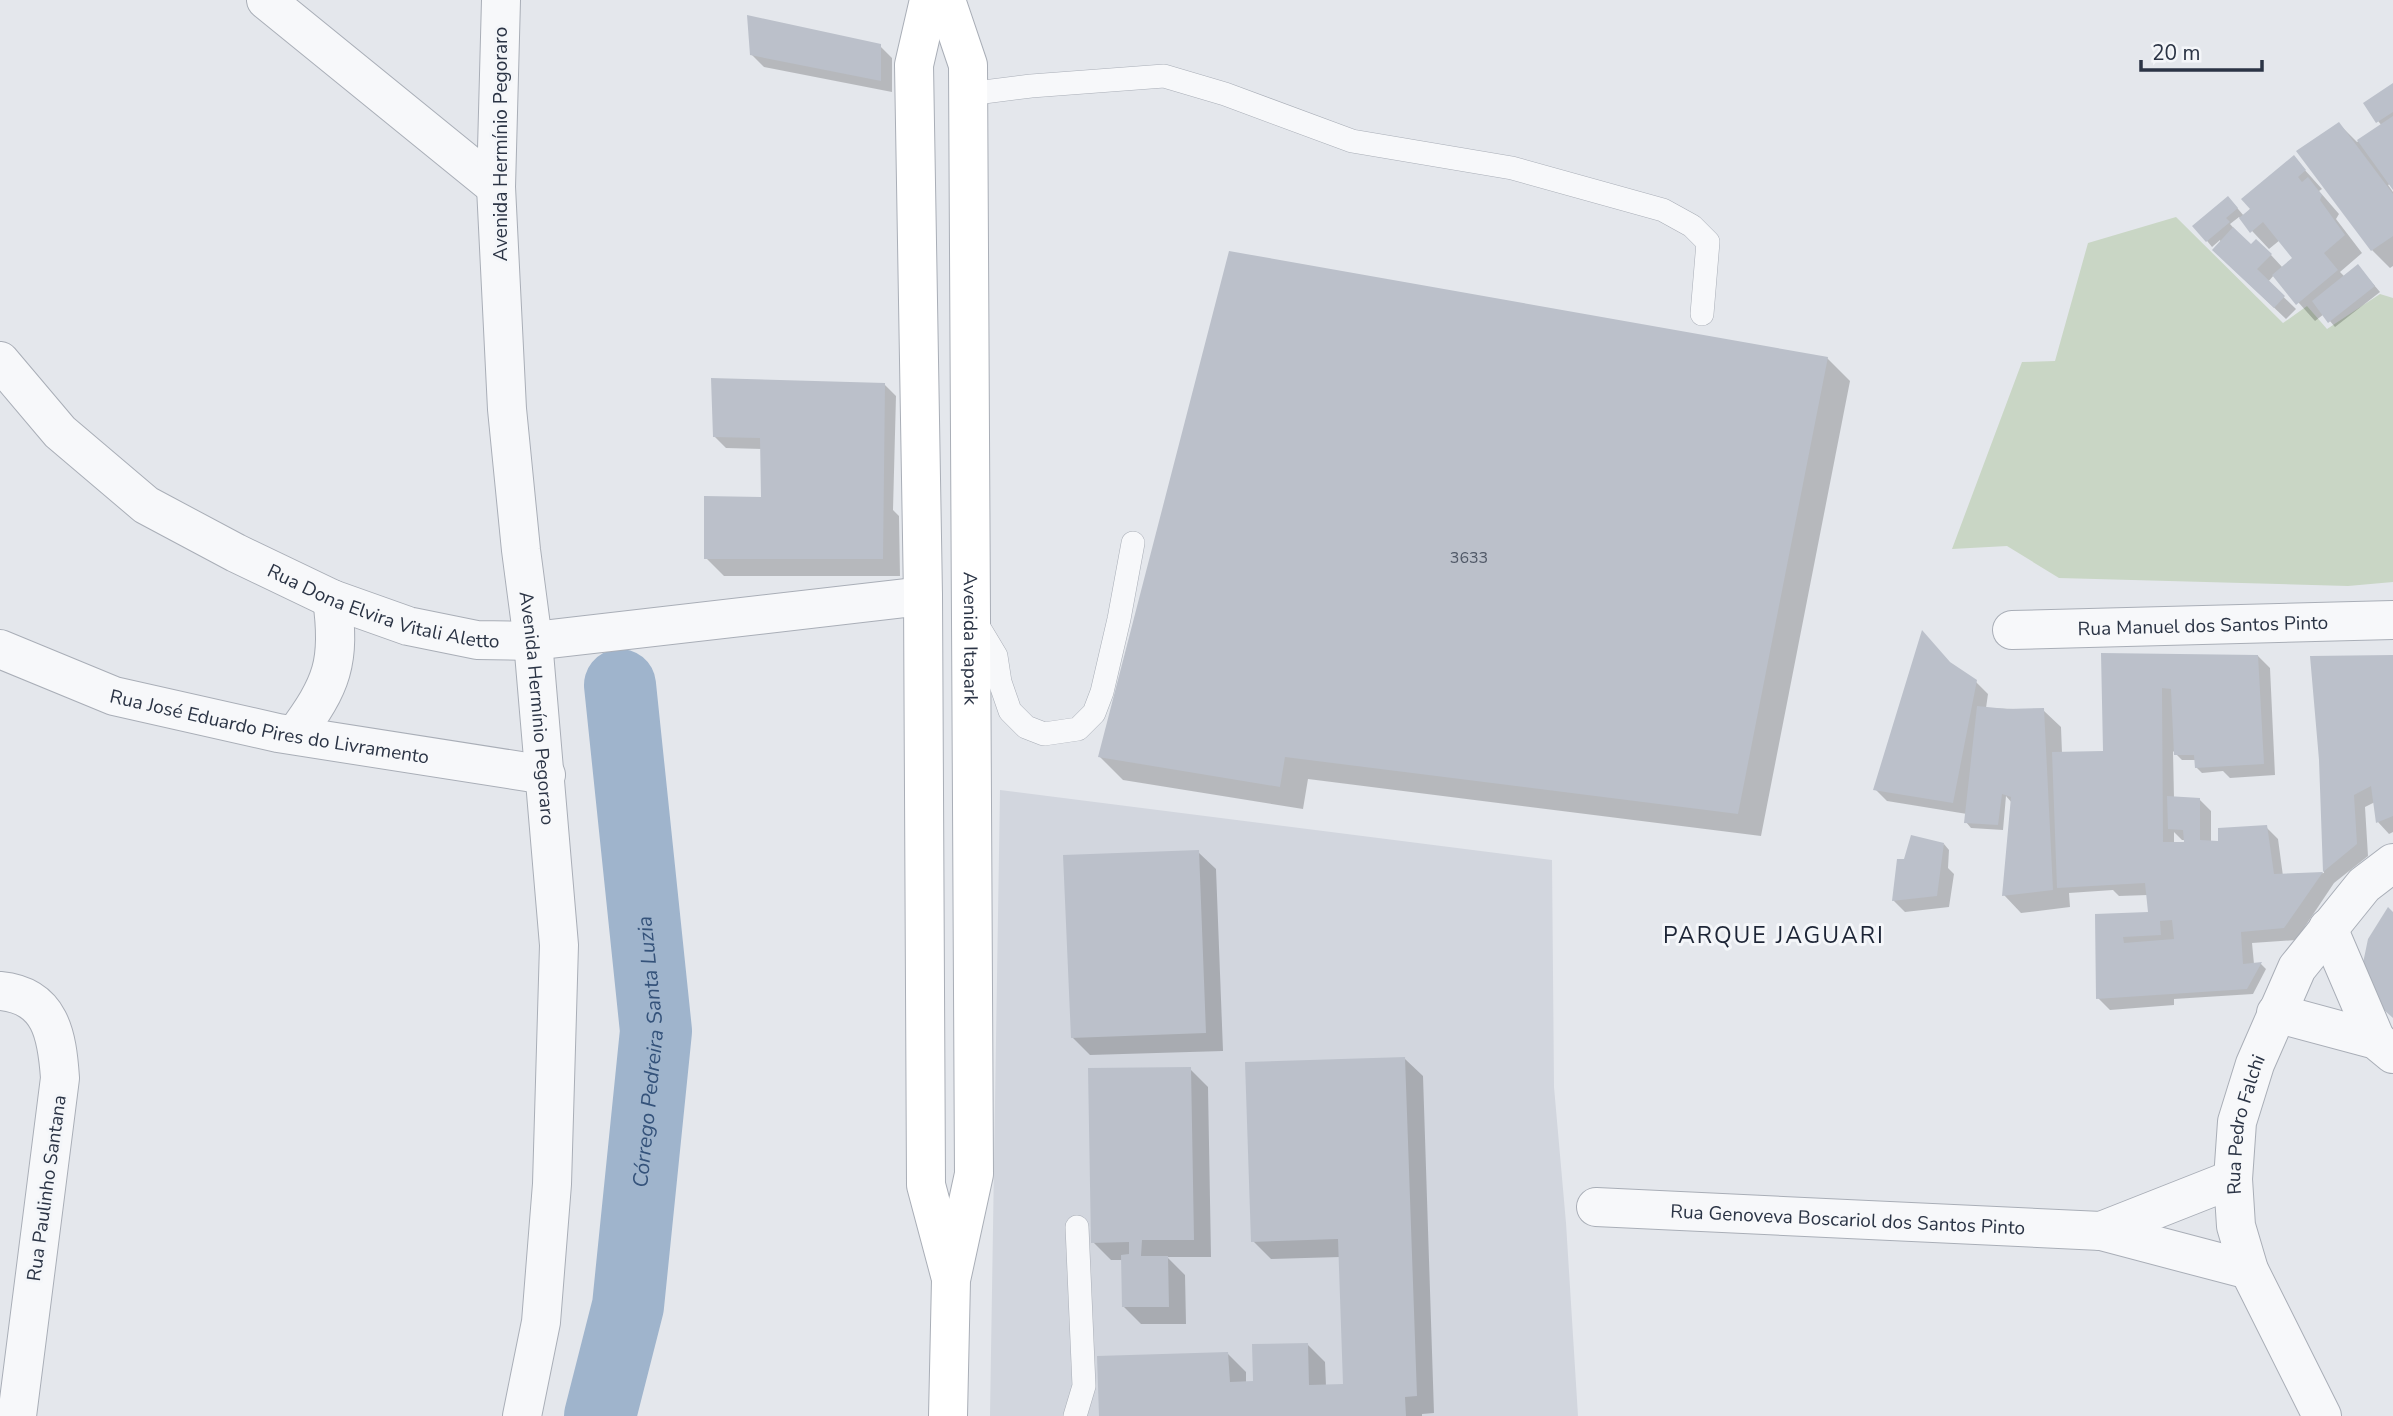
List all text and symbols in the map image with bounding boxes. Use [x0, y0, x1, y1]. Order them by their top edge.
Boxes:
street label: Avenida Hermínio Pegoraro [488, 27, 514, 261]
scale bar [2141, 28, 2262, 72]
text: 20 m [2152, 39, 2201, 67]
house number: 3633 [1450, 547, 1488, 569]
street label: Rua Dona Elvira Vitali Aletto [263, 558, 500, 654]
street label: Avenida Itapark [957, 572, 983, 706]
street label: Avenida Hermínio Pegoraro [513, 590, 561, 826]
street label: Rua Manuel dos Santos Pinto [2077, 610, 2329, 642]
street label: Rua José Eduardo Pires do Livramento [107, 683, 431, 771]
water label: Córrego Pedreira Santa Luzia [626, 915, 670, 1189]
district label: PARQUE JAGUARI [1663, 920, 1885, 951]
street label: Rua Pedro Falchi [2221, 1051, 2272, 1195]
street label: Rua Paulinho Santana [21, 1093, 73, 1283]
street label: Rua Genoveva Boscariol dos Santos Pinto [1670, 1199, 2026, 1241]

